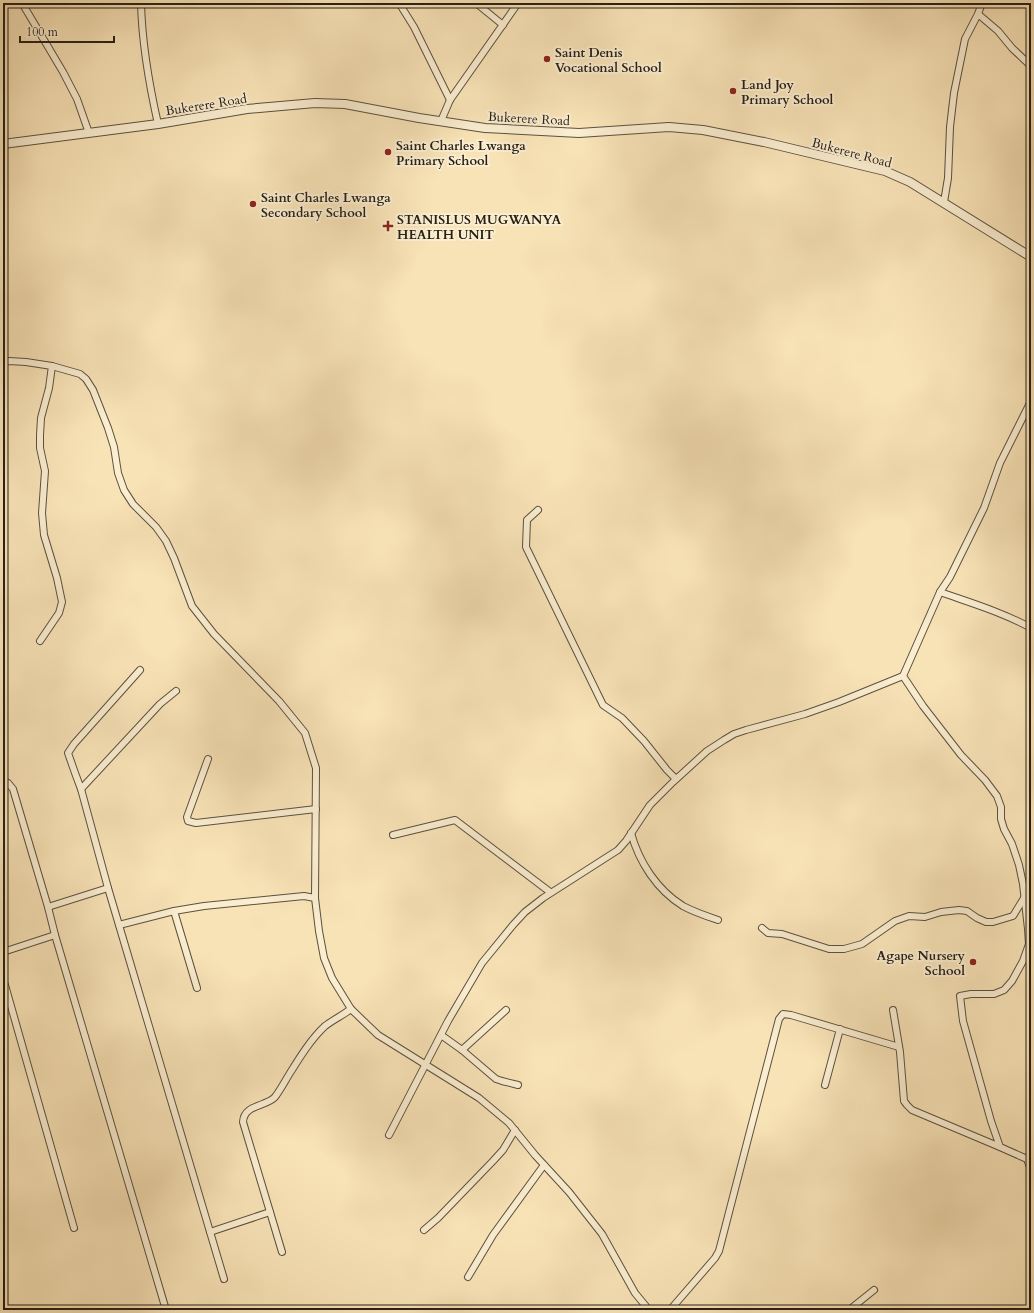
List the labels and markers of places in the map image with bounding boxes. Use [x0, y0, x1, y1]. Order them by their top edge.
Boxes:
place label: Saint Denis Vocational School [555, 44, 662, 77]
marker: Saint Denis Vocational School [542, 54, 552, 64]
place label: Land Joy Primary School [741, 76, 834, 109]
marker: Land Joy Primary School [728, 86, 738, 96]
place label: Saint Charles Lwanga Primary School [396, 137, 526, 170]
marker: Saint Charles Lwanga Primary School [383, 147, 393, 157]
place label: Saint Charles Lwanga Secondary School [261, 189, 391, 222]
marker: Saint Charles Lwanga Secondary School [248, 199, 258, 209]
place label: STANISLUS MUGWANYA HEALTH UNIT [397, 211, 561, 244]
marker: STANISLUS MUGWANYA HEALTH UNIT [382, 220, 394, 232]
place label: Agape Nursery School [877, 947, 966, 980]
marker: Agape Nursery School [968, 957, 978, 967]

